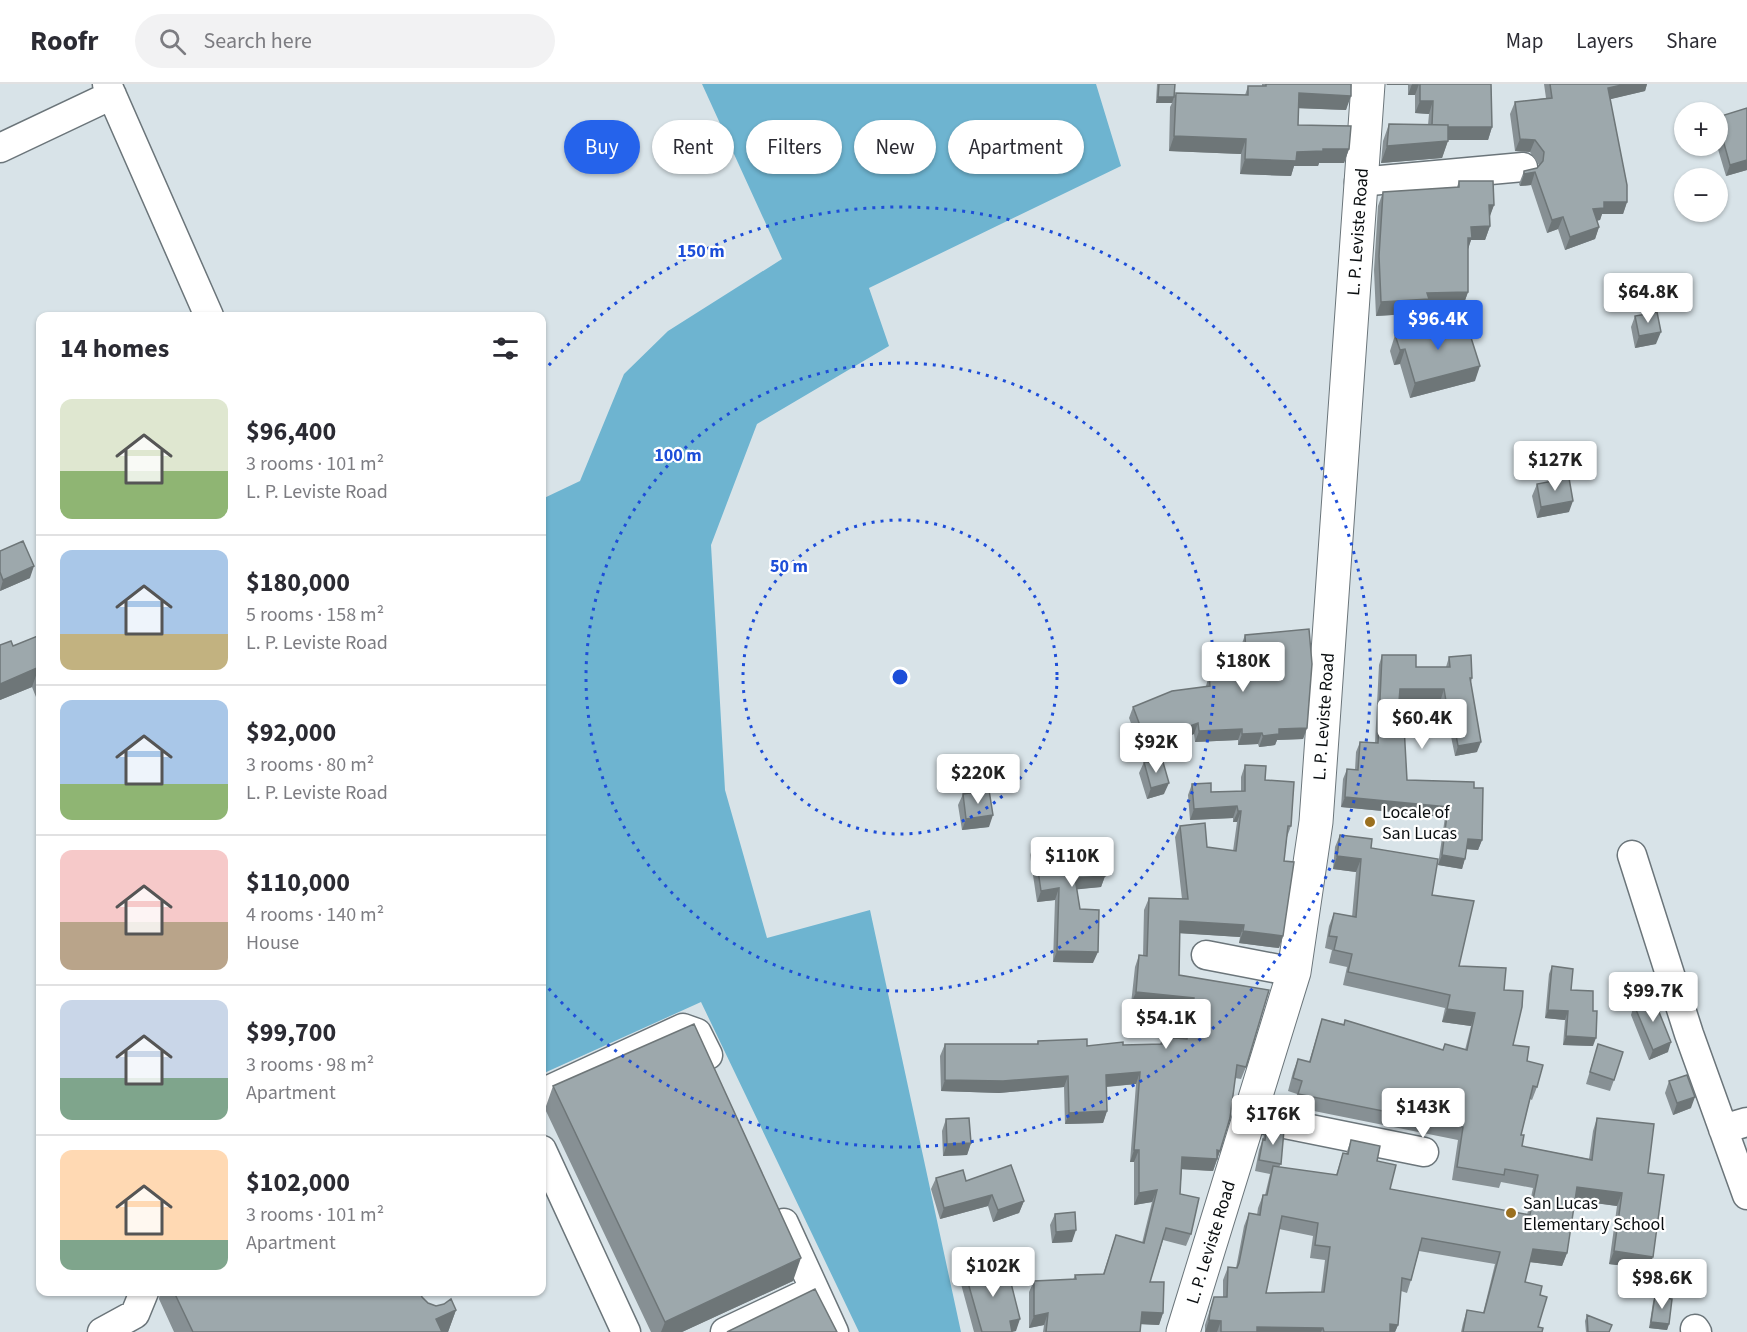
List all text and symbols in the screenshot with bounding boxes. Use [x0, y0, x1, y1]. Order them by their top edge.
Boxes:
search box [135, 14, 555, 68]
text: Roofr [30, 21, 99, 61]
icon: search [156, 25, 189, 58]
text: Search here [204, 25, 312, 57]
text: Map [1506, 26, 1543, 56]
text: Layers [1576, 26, 1633, 56]
text: Share [1666, 26, 1717, 56]
map controls [1674, 102, 1728, 222]
button: + [1674, 102, 1728, 156]
chip: Buy [564, 120, 640, 174]
chip: Rent [652, 120, 734, 174]
chip: Filters [746, 120, 842, 174]
chip: New [854, 120, 936, 174]
chip: Apartment [948, 120, 1084, 174]
street label: L. P. Leviste Road [1341, 167, 1375, 296]
button: − [1674, 168, 1728, 222]
text: 150 m [677, 239, 725, 264]
pin: $64.8K [1599, 273, 1697, 324]
text: $64.8K [1618, 278, 1678, 306]
pin: $96.4K [1389, 300, 1487, 351]
text: $96.4K [1408, 305, 1468, 333]
text: 14 homes [60, 330, 169, 367]
icon: filters [489, 332, 522, 365]
text: $96,400 [246, 413, 336, 450]
icon: home [108, 423, 180, 495]
pin: $127K [1513, 441, 1597, 492]
text: 100 m [654, 443, 702, 468]
text: $127K [1528, 446, 1582, 474]
text: 3 rooms · 101 m² [246, 450, 384, 478]
text: L. P. Leviste Road [246, 478, 388, 506]
text: 50 m [770, 554, 808, 579]
text: $180,000 [246, 564, 350, 601]
icon: home [108, 574, 180, 646]
text: 5 rooms · 158 m² [246, 601, 384, 629]
text: L. P. Leviste Road [246, 629, 388, 657]
pin: $180K [1201, 642, 1285, 693]
text: $180K [1216, 647, 1270, 675]
street label: L. P. Leviste Road [1307, 652, 1341, 781]
centre of rings [890, 667, 910, 687]
pin: $60.4K [1373, 699, 1471, 750]
text: $60.4K [1392, 704, 1452, 732]
text: $92,000 [246, 714, 336, 751]
pin: $92K [1120, 723, 1192, 774]
icon: home [108, 724, 180, 796]
text: $92K [1134, 728, 1178, 756]
text: 3 rooms · 80 m² [246, 751, 374, 779]
pin: $220K [936, 754, 1020, 805]
text: $220K [951, 759, 1005, 787]
text: L. P. Leviste Road [246, 779, 388, 807]
place label: Locale of San Lucas [1382, 800, 1457, 846]
marker: Locale of San Lucas [1363, 815, 1377, 829]
pin: $110K [1030, 837, 1114, 888]
text: $110K [1045, 842, 1099, 870]
text: $110,000 [246, 864, 350, 901]
icon: home [108, 874, 180, 946]
text: 4 rooms · 140 m² [246, 901, 384, 929]
text: House [246, 929, 299, 957]
pin: $99.7K [1604, 972, 1702, 1023]
text: $99.7K [1623, 977, 1683, 1005]
pin: $54.1K [1117, 999, 1215, 1050]
text: $54.1K [1136, 1004, 1196, 1032]
text: $99,700 [246, 1014, 336, 1051]
icon: home [108, 1024, 180, 1096]
text: 3 rooms · 98 m² [246, 1051, 374, 1079]
text: Apartment [246, 1079, 336, 1107]
pin: $143K [1381, 1088, 1465, 1139]
text: $143K [1396, 1093, 1450, 1121]
pin: $176K [1231, 1095, 1315, 1146]
text: $176K [1246, 1100, 1300, 1128]
text: $102,000 [246, 1164, 350, 1201]
icon: home [108, 1174, 180, 1246]
street label: L. P. Leviste Road [1180, 1178, 1242, 1307]
place label: San Lucas Elementary School [1523, 1191, 1665, 1237]
text: 3 rooms · 101 m² [246, 1201, 384, 1229]
marker: San Lucas Elementary School [1504, 1206, 1518, 1220]
text: Apartment [246, 1229, 336, 1257]
pin: $102K [951, 1247, 1035, 1298]
text: $102K [966, 1252, 1020, 1280]
pin: $98.6K [1613, 1259, 1711, 1310]
text: $98.6K [1632, 1264, 1692, 1292]

